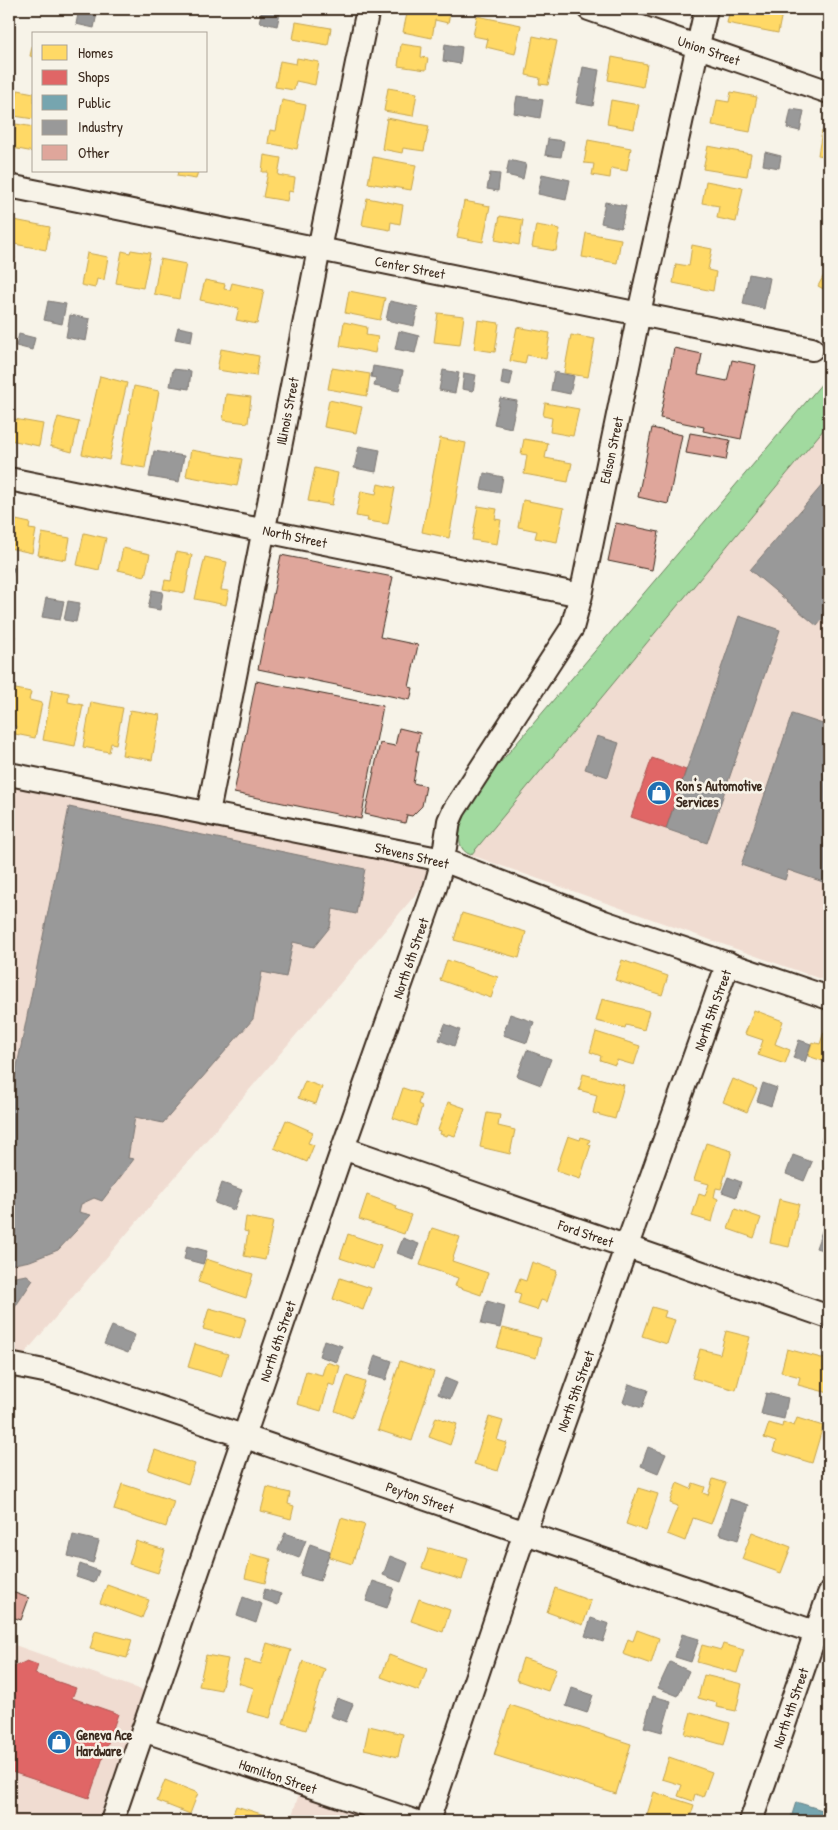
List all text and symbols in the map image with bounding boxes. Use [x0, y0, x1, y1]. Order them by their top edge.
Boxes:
street label: Union Street [675, 30, 743, 70]
legend [32, 32, 208, 172]
text: Homes [78, 42, 113, 63]
text: Shops [78, 66, 110, 87]
text: Public [78, 92, 111, 113]
text: Industry [78, 116, 123, 137]
text: Other [78, 142, 110, 163]
street label: Center Street [373, 251, 447, 283]
street label: Illinois Street [271, 375, 303, 447]
street label: Edison Street [595, 415, 627, 485]
street label: North Street [261, 520, 329, 552]
place label: Ron's Automotive Services [676, 776, 763, 811]
shop icon: Ron's Automotive Services [646, 780, 672, 806]
street label: Stevens Street [373, 837, 451, 873]
street label: North 6th Street [387, 915, 433, 1001]
street label: North 5th Street [689, 967, 735, 1053]
street label: Ford Street [555, 1214, 616, 1251]
street label: North 6th Street [254, 1298, 300, 1384]
street label: North 5th Street [552, 1348, 598, 1434]
street label: Peyton Street [383, 1476, 457, 1519]
street label: North 4th Street [767, 1665, 813, 1751]
place label: Geneva Ace Hardware [76, 1725, 133, 1760]
shop icon: Geneva Ace Hardware [46, 1729, 72, 1755]
street label: Hamilton Street [237, 1754, 320, 1798]

